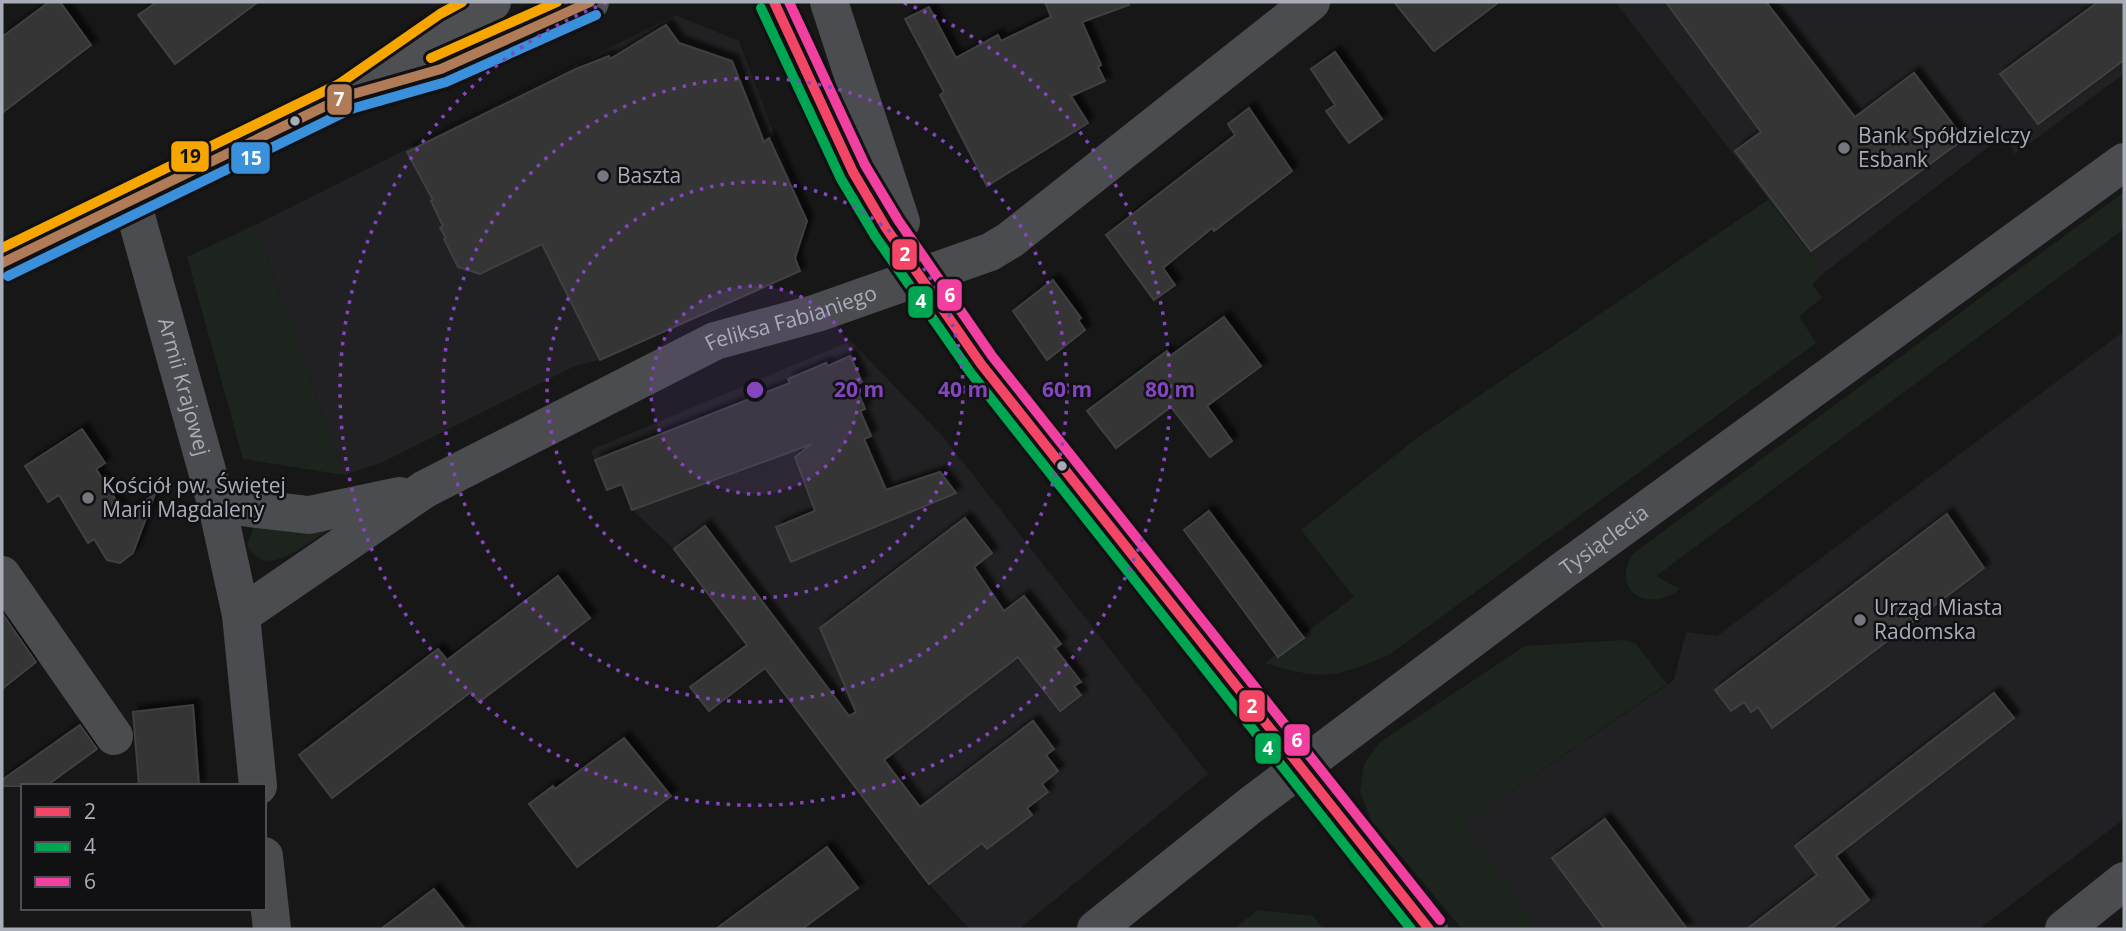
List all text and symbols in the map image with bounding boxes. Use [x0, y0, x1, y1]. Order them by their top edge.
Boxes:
line badge: 7 [326, 83, 353, 116]
text: 7 [334, 86, 345, 112]
unlabelled marker [288, 114, 302, 128]
place label: Bank Spółdzielczy Esbank [1858, 121, 2031, 173]
line badge: 19 [170, 140, 210, 173]
marker: Bank Spółdzielczy Esbank [1836, 140, 1852, 156]
line badge: 15 [230, 141, 271, 175]
text: 19 [179, 143, 201, 169]
text: 15 [240, 145, 262, 171]
place label: Baszta [617, 161, 681, 189]
marker: Baszta [595, 168, 611, 184]
line badge: 2 [891, 238, 918, 271]
text: 2 [900, 241, 911, 267]
street label: Feliksa Fabianiego [700, 278, 880, 357]
line badge: 6 [936, 278, 963, 312]
text: 6 [945, 282, 956, 308]
line badge: 4 [907, 285, 934, 319]
text: 4 [916, 288, 927, 314]
street label: Armii Krajowej [152, 314, 217, 459]
text: 20 m [834, 375, 884, 403]
text: 40 m [938, 375, 988, 403]
text: 60 m [1042, 375, 1092, 403]
text: 80 m [1145, 375, 1195, 403]
centre of rings [743, 378, 767, 402]
unlabelled marker [1055, 459, 1069, 473]
place label: Kościół pw. Świętej Marii Magdaleny [102, 471, 286, 523]
marker: Kościół pw. Świętej Marii Magdaleny [80, 490, 96, 506]
street label: Tysiąclecia [1554, 498, 1654, 581]
place label: Urząd Miasta Radomska [1874, 593, 2003, 645]
marker: Urząd Miasta Radomska [1852, 612, 1868, 628]
line badge: 2 [1238, 689, 1266, 723]
text: 2 [1247, 693, 1258, 719]
line badge: 6 [1283, 723, 1311, 757]
text: 6 [1292, 727, 1303, 753]
line badge: 4 [1254, 732, 1282, 765]
text: 4 [1263, 735, 1274, 761]
legend [21, 784, 266, 910]
text: 2 [84, 797, 96, 825]
text: 4 [84, 832, 96, 860]
text: 6 [84, 867, 96, 895]

